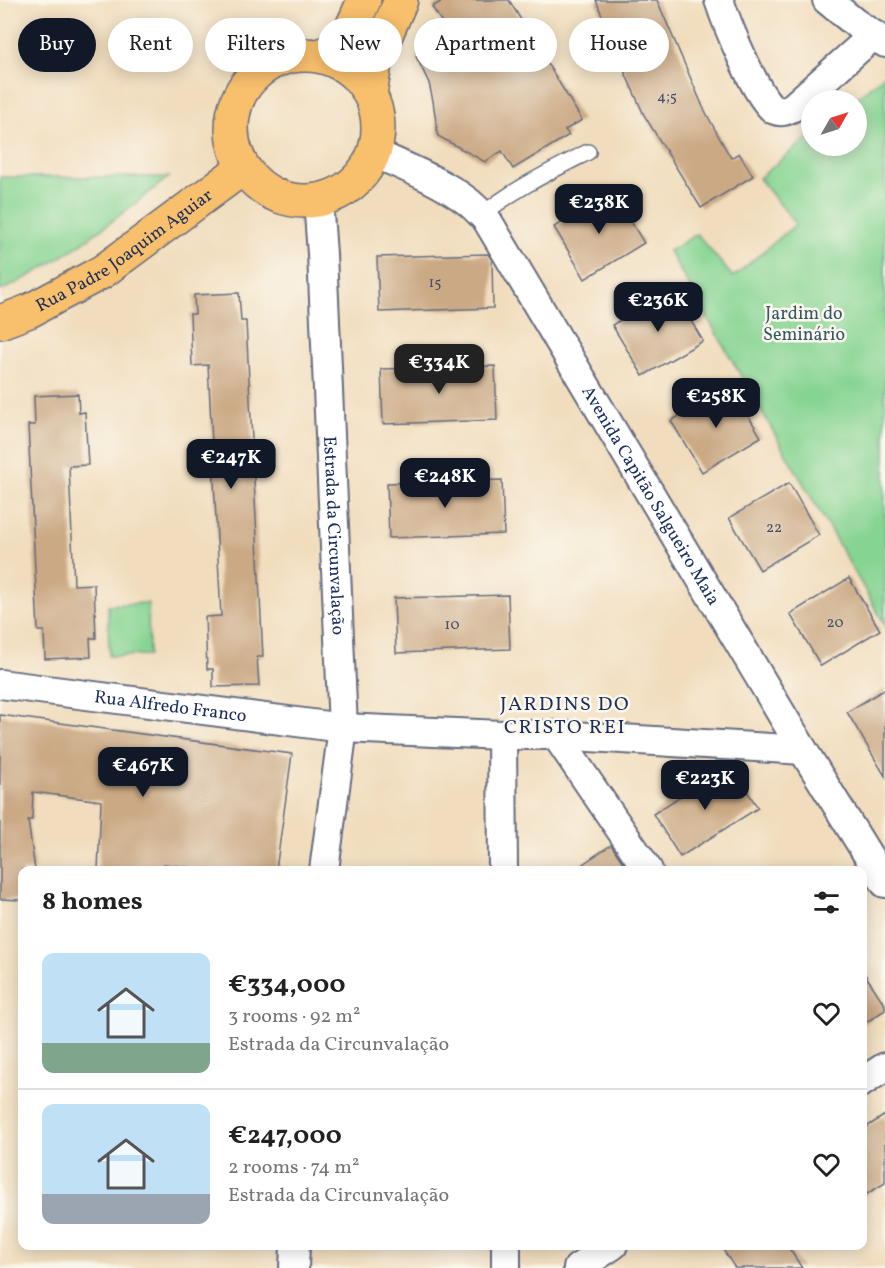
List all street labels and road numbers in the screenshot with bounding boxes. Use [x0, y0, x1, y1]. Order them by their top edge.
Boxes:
street label: Rua Padre Joaquim Aguiar [32, 183, 219, 319]
street label: Avenida Capitão Salgueiro Maia [575, 382, 725, 611]
street label: Estrada da Circunvalação [316, 436, 350, 636]
street label: Rua Alfredo Franco [93, 685, 248, 730]

